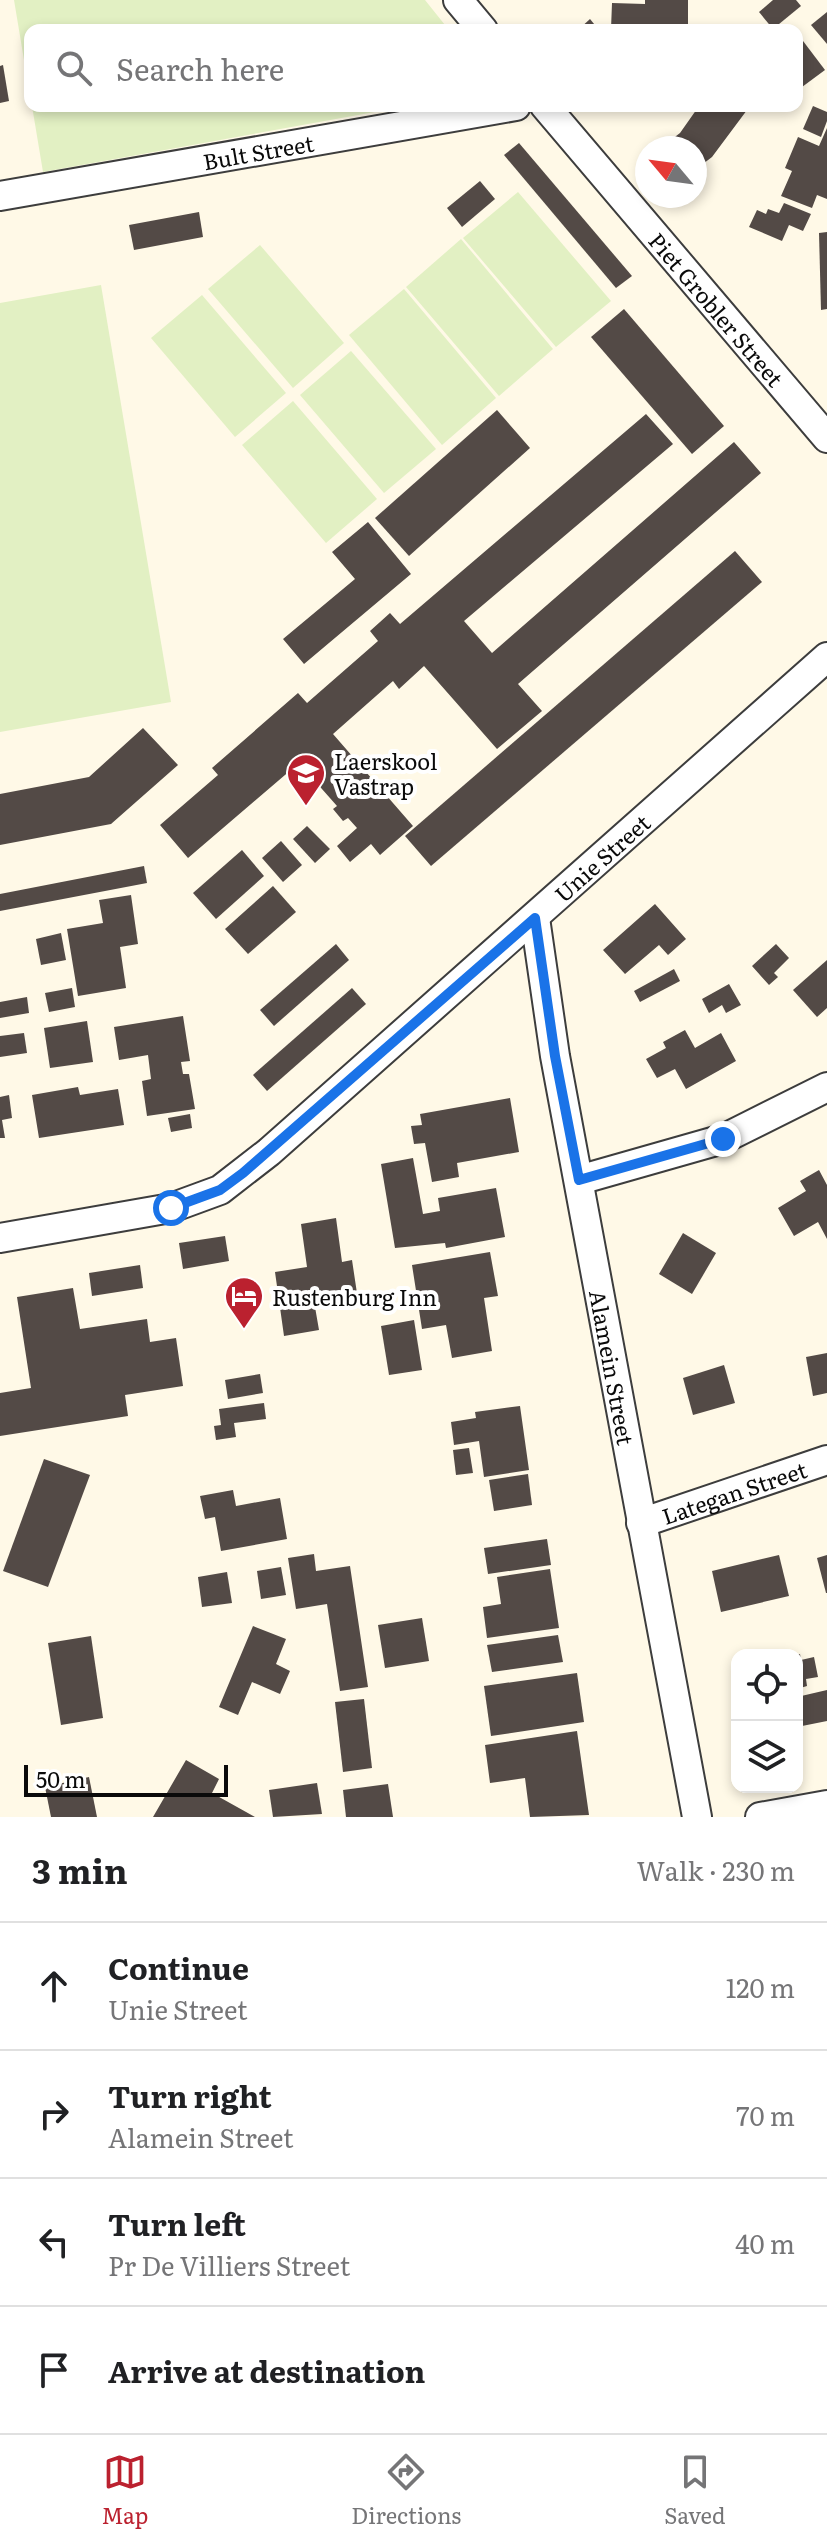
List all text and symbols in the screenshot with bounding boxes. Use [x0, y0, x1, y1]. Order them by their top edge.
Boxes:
search box [24, 24, 803, 112]
icon: search [52, 46, 96, 90]
text: Search here [116, 46, 284, 90]
street label: Bult Street [200, 125, 316, 177]
north arrow [635, 136, 707, 208]
street label: Piet Grobler Street [642, 224, 792, 393]
place label: Laerskool Vastrap [334, 744, 437, 802]
school or university icon: Laerskool Vastrap [285, 752, 327, 807]
street label: Unie Street [546, 806, 656, 909]
route end [705, 1121, 741, 1157]
route start [153, 1190, 189, 1226]
hotel icon: Rustenburg Inn [223, 1275, 265, 1330]
place label: Rustenburg Inn [272, 1280, 437, 1313]
street label: Alamein Street [582, 1287, 644, 1448]
street label: Lategan Street [657, 1452, 811, 1531]
map controls [731, 1649, 803, 1793]
button: locate [731, 1649, 803, 1721]
button: layers [731, 1721, 803, 1793]
scale bar [24, 1761, 228, 1797]
text: 50 m [36, 1762, 86, 1795]
text: 3 min [32, 1844, 128, 1894]
text: Walk · 230 m [637, 1850, 795, 1889]
text: Continue [108, 1945, 249, 1989]
icon: ahead [32, 1964, 76, 2008]
text: 120 m [726, 1967, 795, 2006]
text: Unie Street [108, 1989, 248, 2028]
text: Turn right [108, 2073, 272, 2117]
icon: right [32, 2092, 76, 2136]
text: 70 m [736, 2095, 795, 2134]
text: Alamein Street [108, 2117, 294, 2156]
text: Turn left [108, 2201, 246, 2245]
icon: left [32, 2220, 76, 2264]
text: 40 m [735, 2223, 795, 2262]
text: Pr De Villiers Street [108, 2245, 350, 2284]
icon: arrive [32, 2348, 76, 2392]
text: Arrive at destination [108, 2348, 425, 2392]
tab: Map [101, 2450, 148, 2531]
tab: Directions [351, 2450, 461, 2531]
tab: Saved [664, 2450, 726, 2531]

